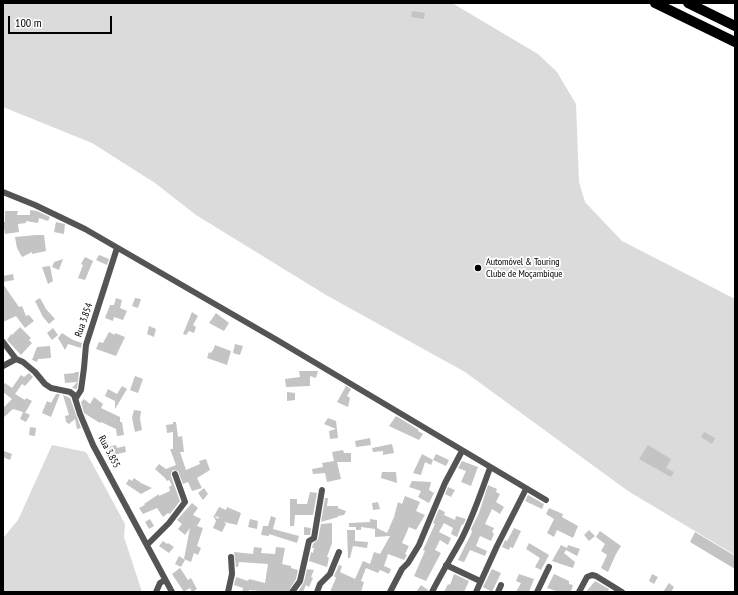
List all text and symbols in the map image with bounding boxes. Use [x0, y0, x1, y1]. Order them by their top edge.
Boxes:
scale bar [10, 8, 114, 34]
text: 100 m [15, 15, 42, 30]
place label: Automóvel & Touring Clube de Moçambique [486, 256, 562, 280]
marker: Automóvel & Touring Clube de Moçambique [473, 263, 483, 273]
street label: Rua 3.854 [73, 301, 95, 339]
street label: Rua 3.855 [95, 434, 123, 470]

